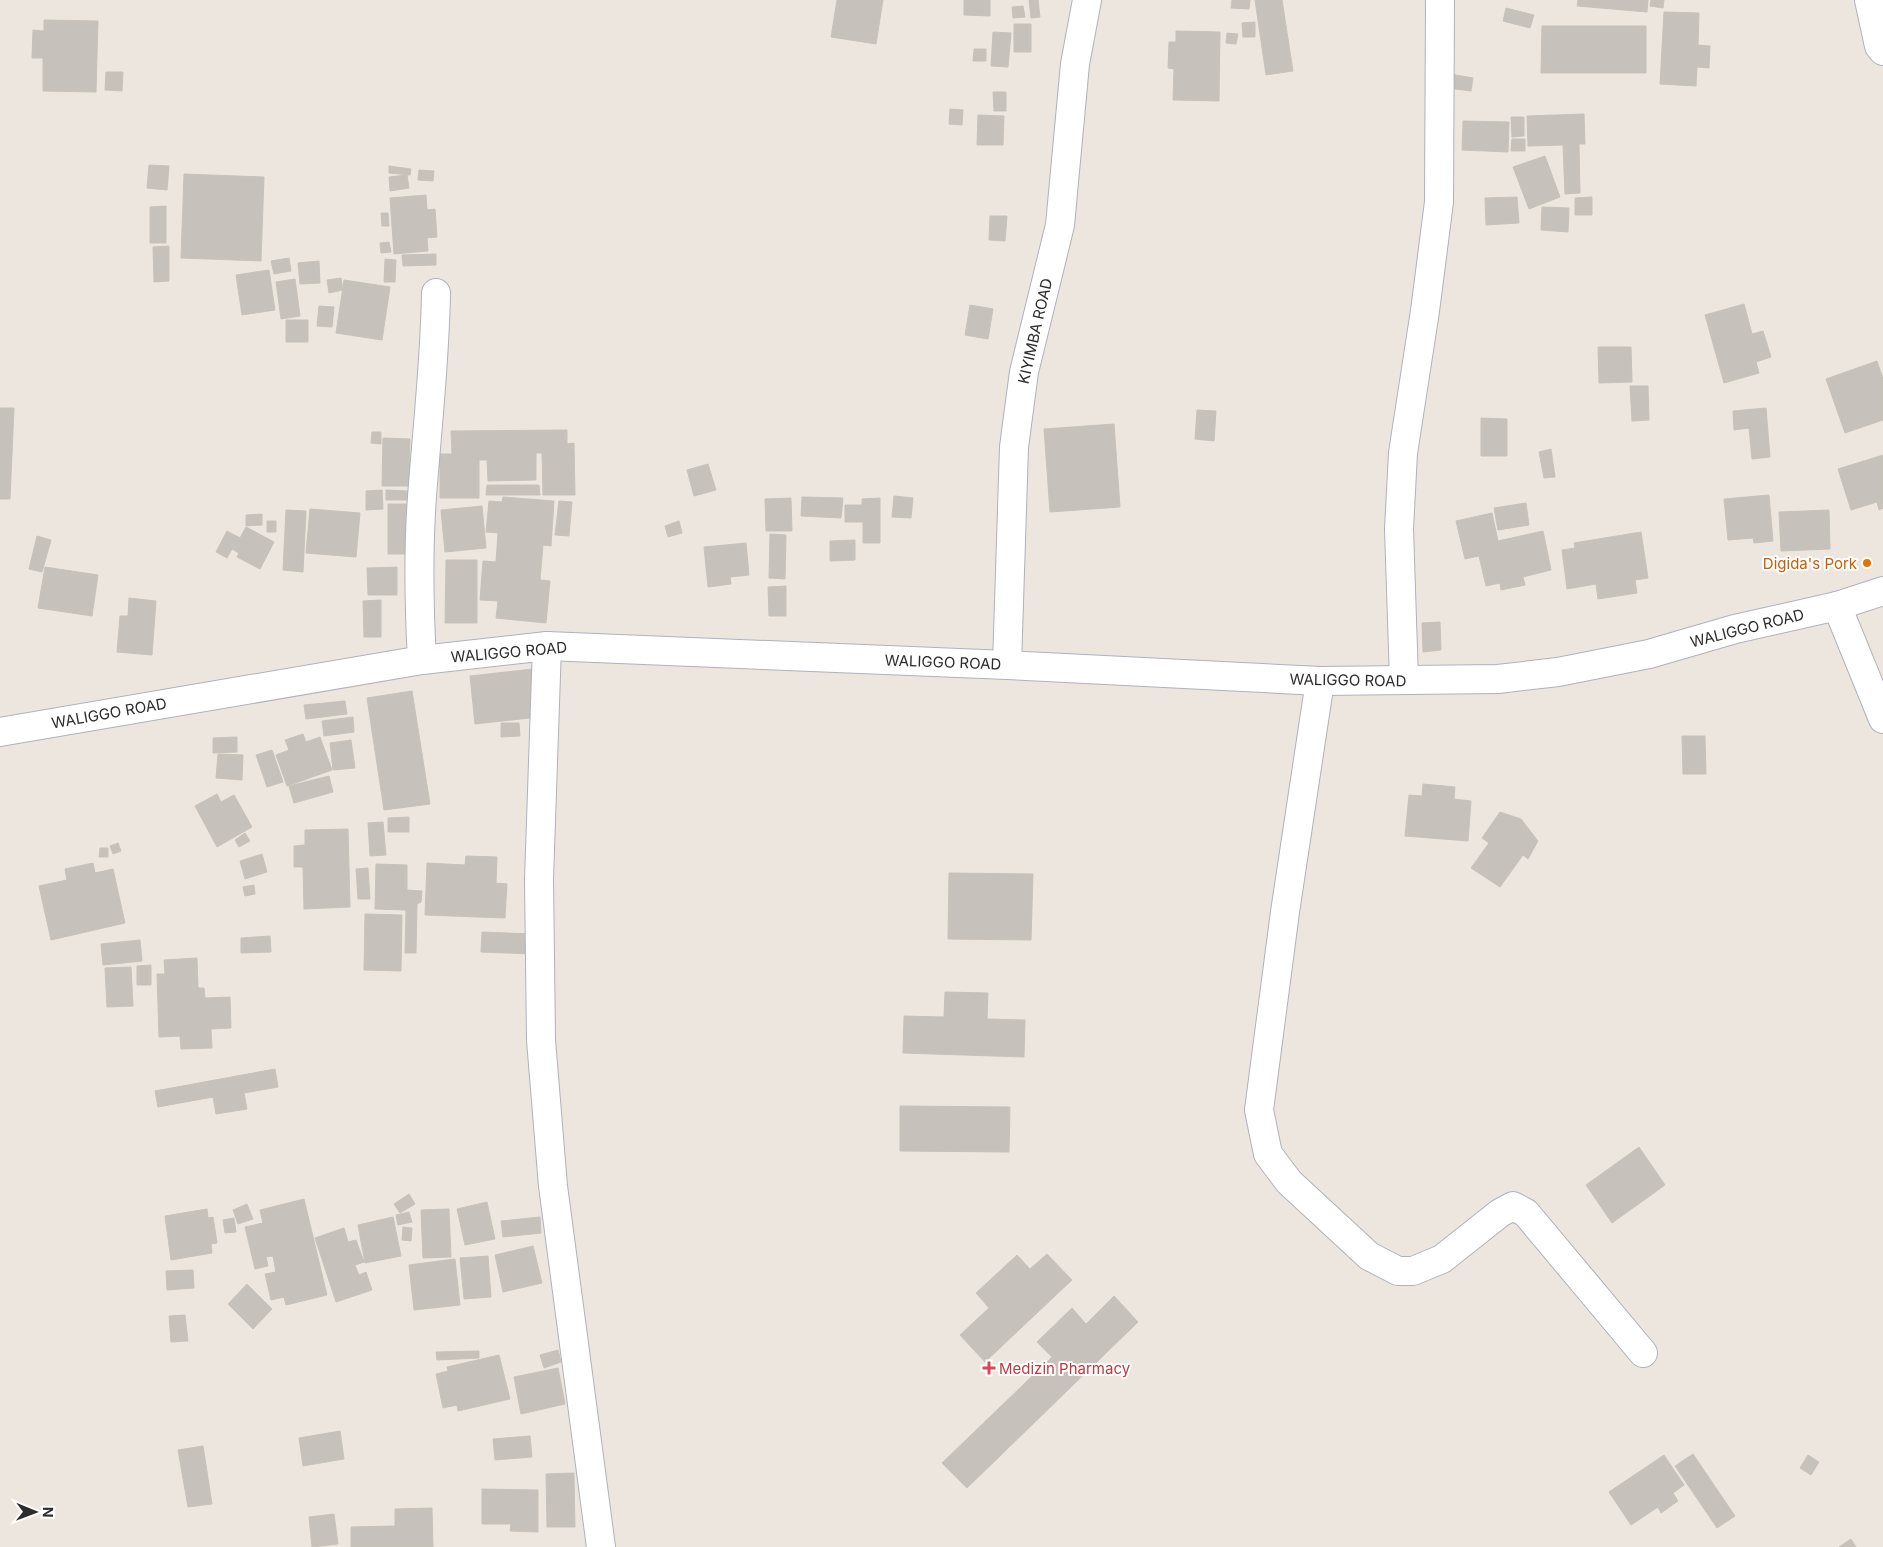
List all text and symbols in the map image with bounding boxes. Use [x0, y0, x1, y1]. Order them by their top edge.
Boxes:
street label: KIYIMBA ROAD [1014, 276, 1056, 386]
place label: Digida's Pork [1763, 554, 1858, 573]
marker: Digida's Pork [1861, 557, 1873, 569]
street label: WALIGGO ROAD [1688, 605, 1806, 651]
street label: WALIGGO ROAD [450, 637, 568, 667]
street label: WALIGGO ROAD [884, 650, 1002, 674]
street label: WALIGGO ROAD [1290, 669, 1406, 691]
street label: WALIGGO ROAD [50, 694, 168, 732]
place label: Medizin Pharmacy [999, 1359, 1131, 1378]
marker: Medizin Pharmacy [983, 1362, 995, 1374]
north arrow [10, 1487, 60, 1537]
text: N [40, 1507, 57, 1518]

